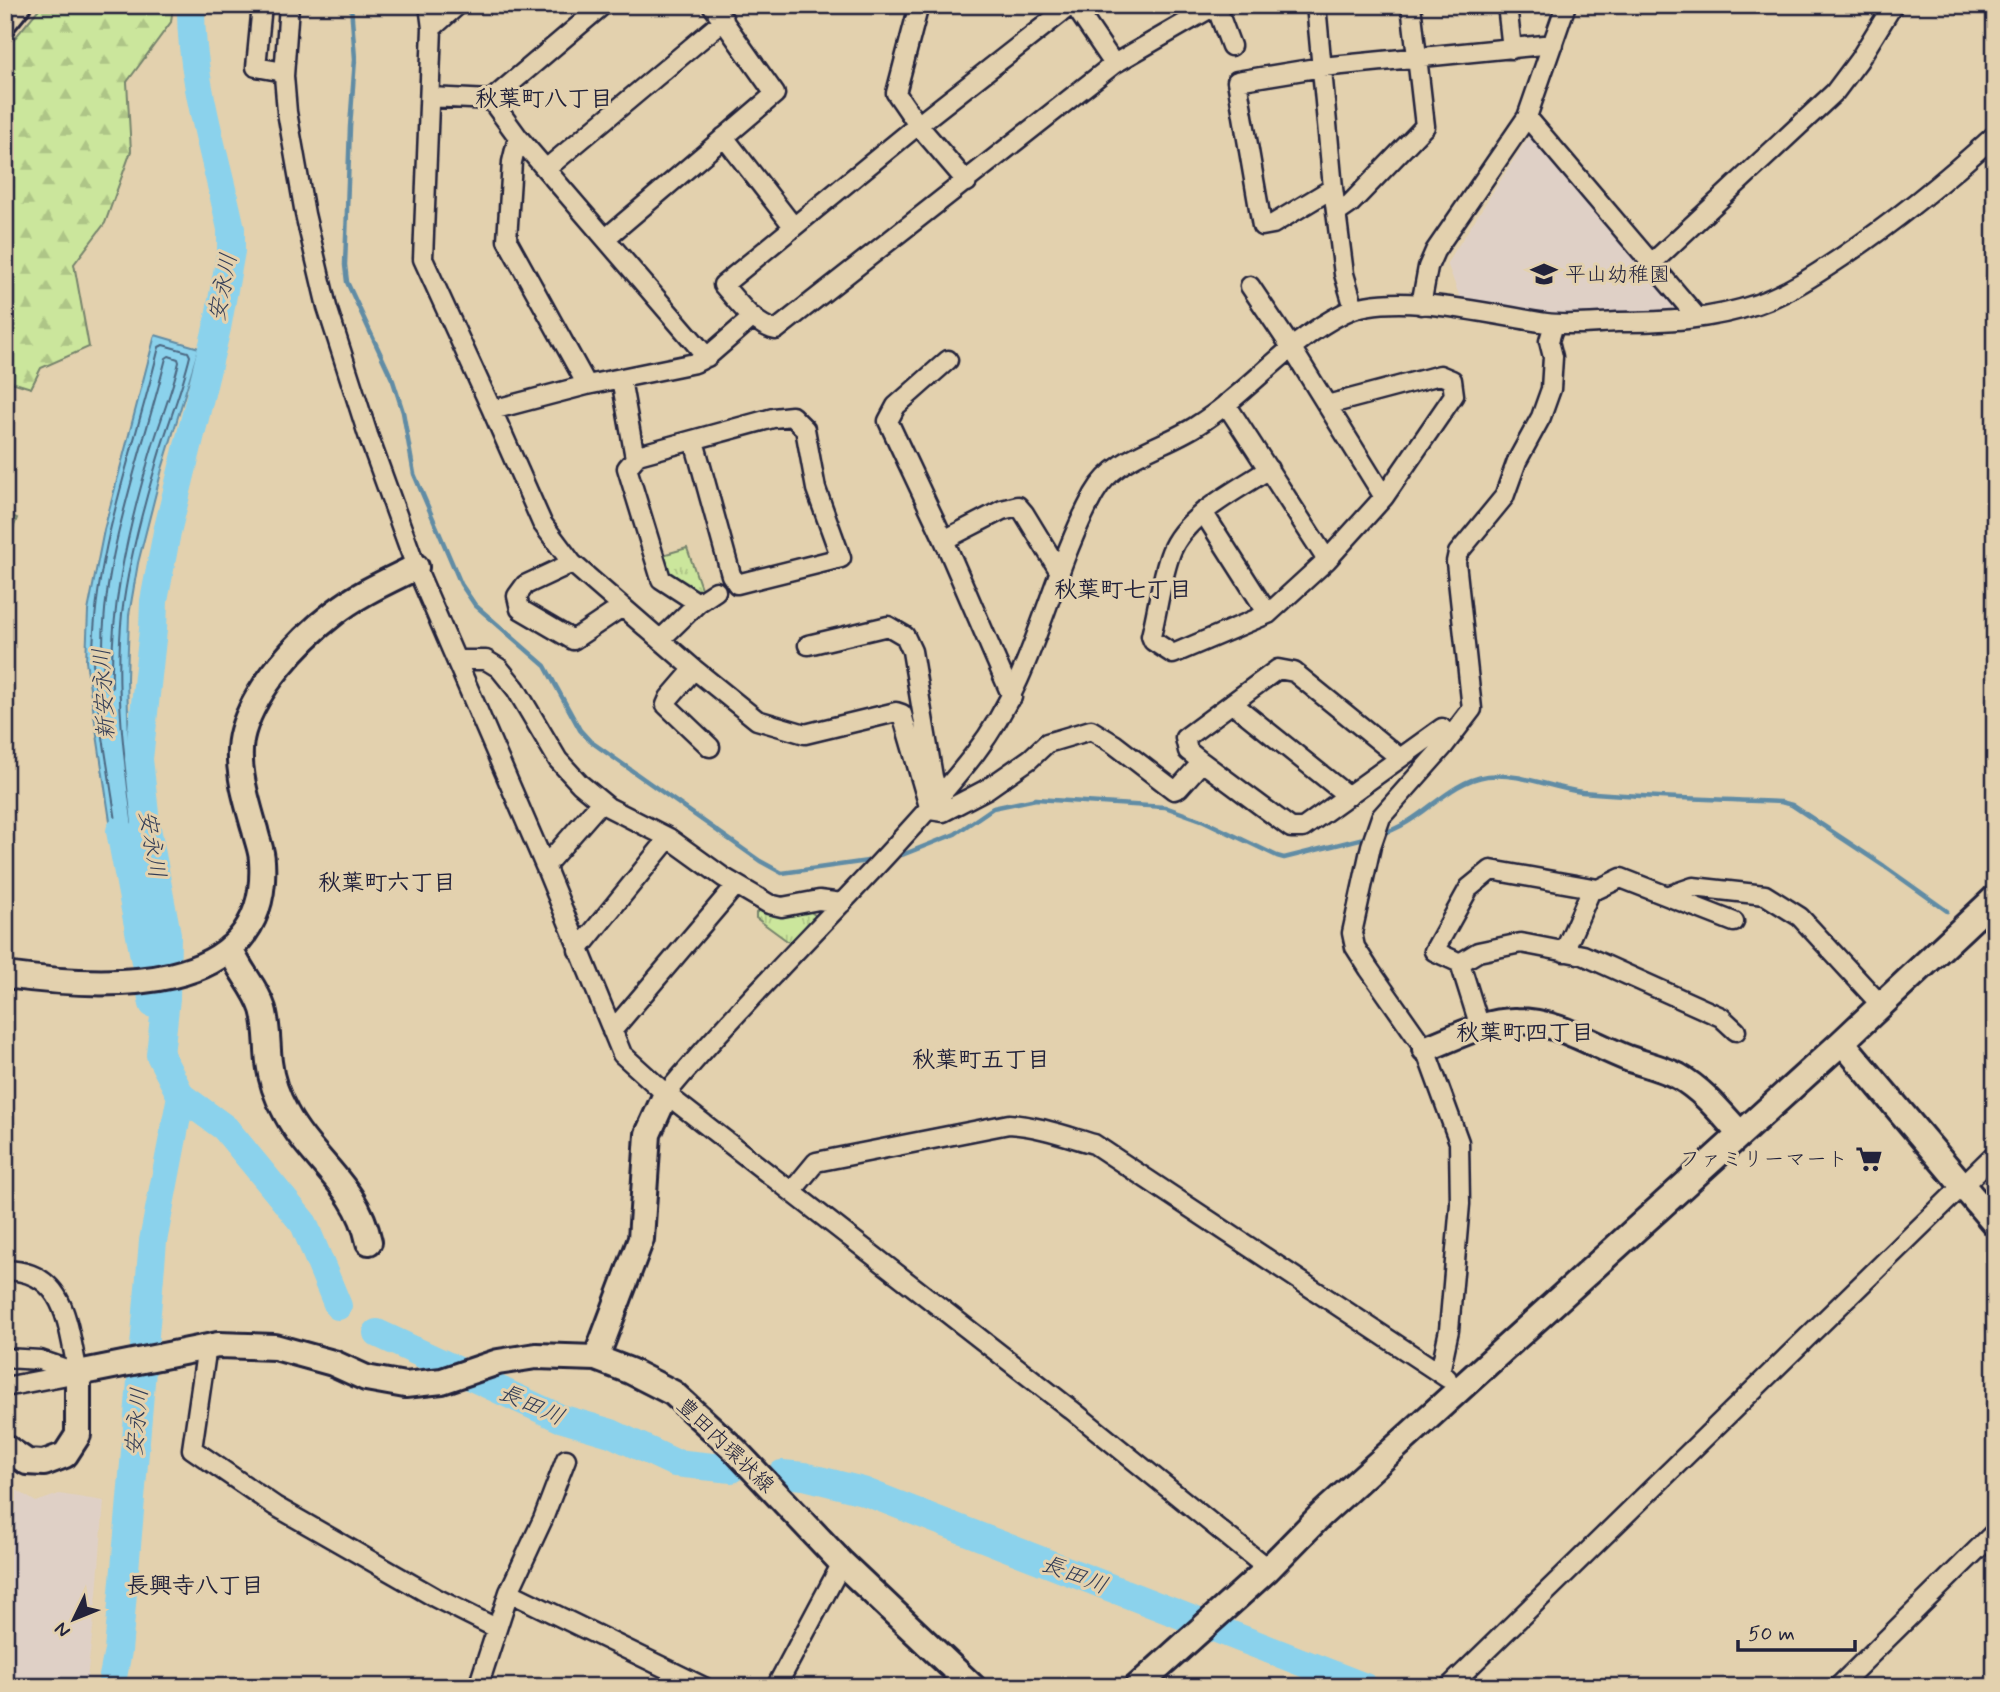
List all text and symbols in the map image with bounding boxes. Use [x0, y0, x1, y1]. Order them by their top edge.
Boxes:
district label: 秋葉町八丁目 [475, 85, 613, 115]
water label: 安永川 [203, 251, 245, 324]
school or university icon: 平山幼稚園 [1529, 259, 1559, 289]
place label: 平山幼稚園 [1565, 261, 1670, 289]
district label: 秋葉町七丁目 [1054, 576, 1192, 606]
water label: 新安永川 [88, 647, 122, 741]
water label: 安永川 [131, 808, 171, 881]
district label: 秋葉町六丁目 [318, 869, 456, 899]
district label: 秋葉町四丁目 [1456, 1019, 1594, 1049]
district label: 秋葉町五丁目 [912, 1046, 1050, 1076]
supermarket icon: ファミリーマート [1854, 1144, 1884, 1174]
place label: ファミリーマート [1680, 1146, 1848, 1174]
water label: 長田川 [494, 1378, 569, 1434]
water label: 安永川 [120, 1386, 156, 1458]
street label: 豊田内環状線 [670, 1392, 780, 1500]
water label: 長田川 [1037, 1549, 1112, 1602]
district label: 長興寺八丁目 [126, 1572, 264, 1602]
north arrow [38, 1584, 108, 1654]
scale bar [1738, 1608, 1855, 1652]
text: N [49, 1616, 76, 1643]
text: 50 m [1748, 1620, 1795, 1648]

